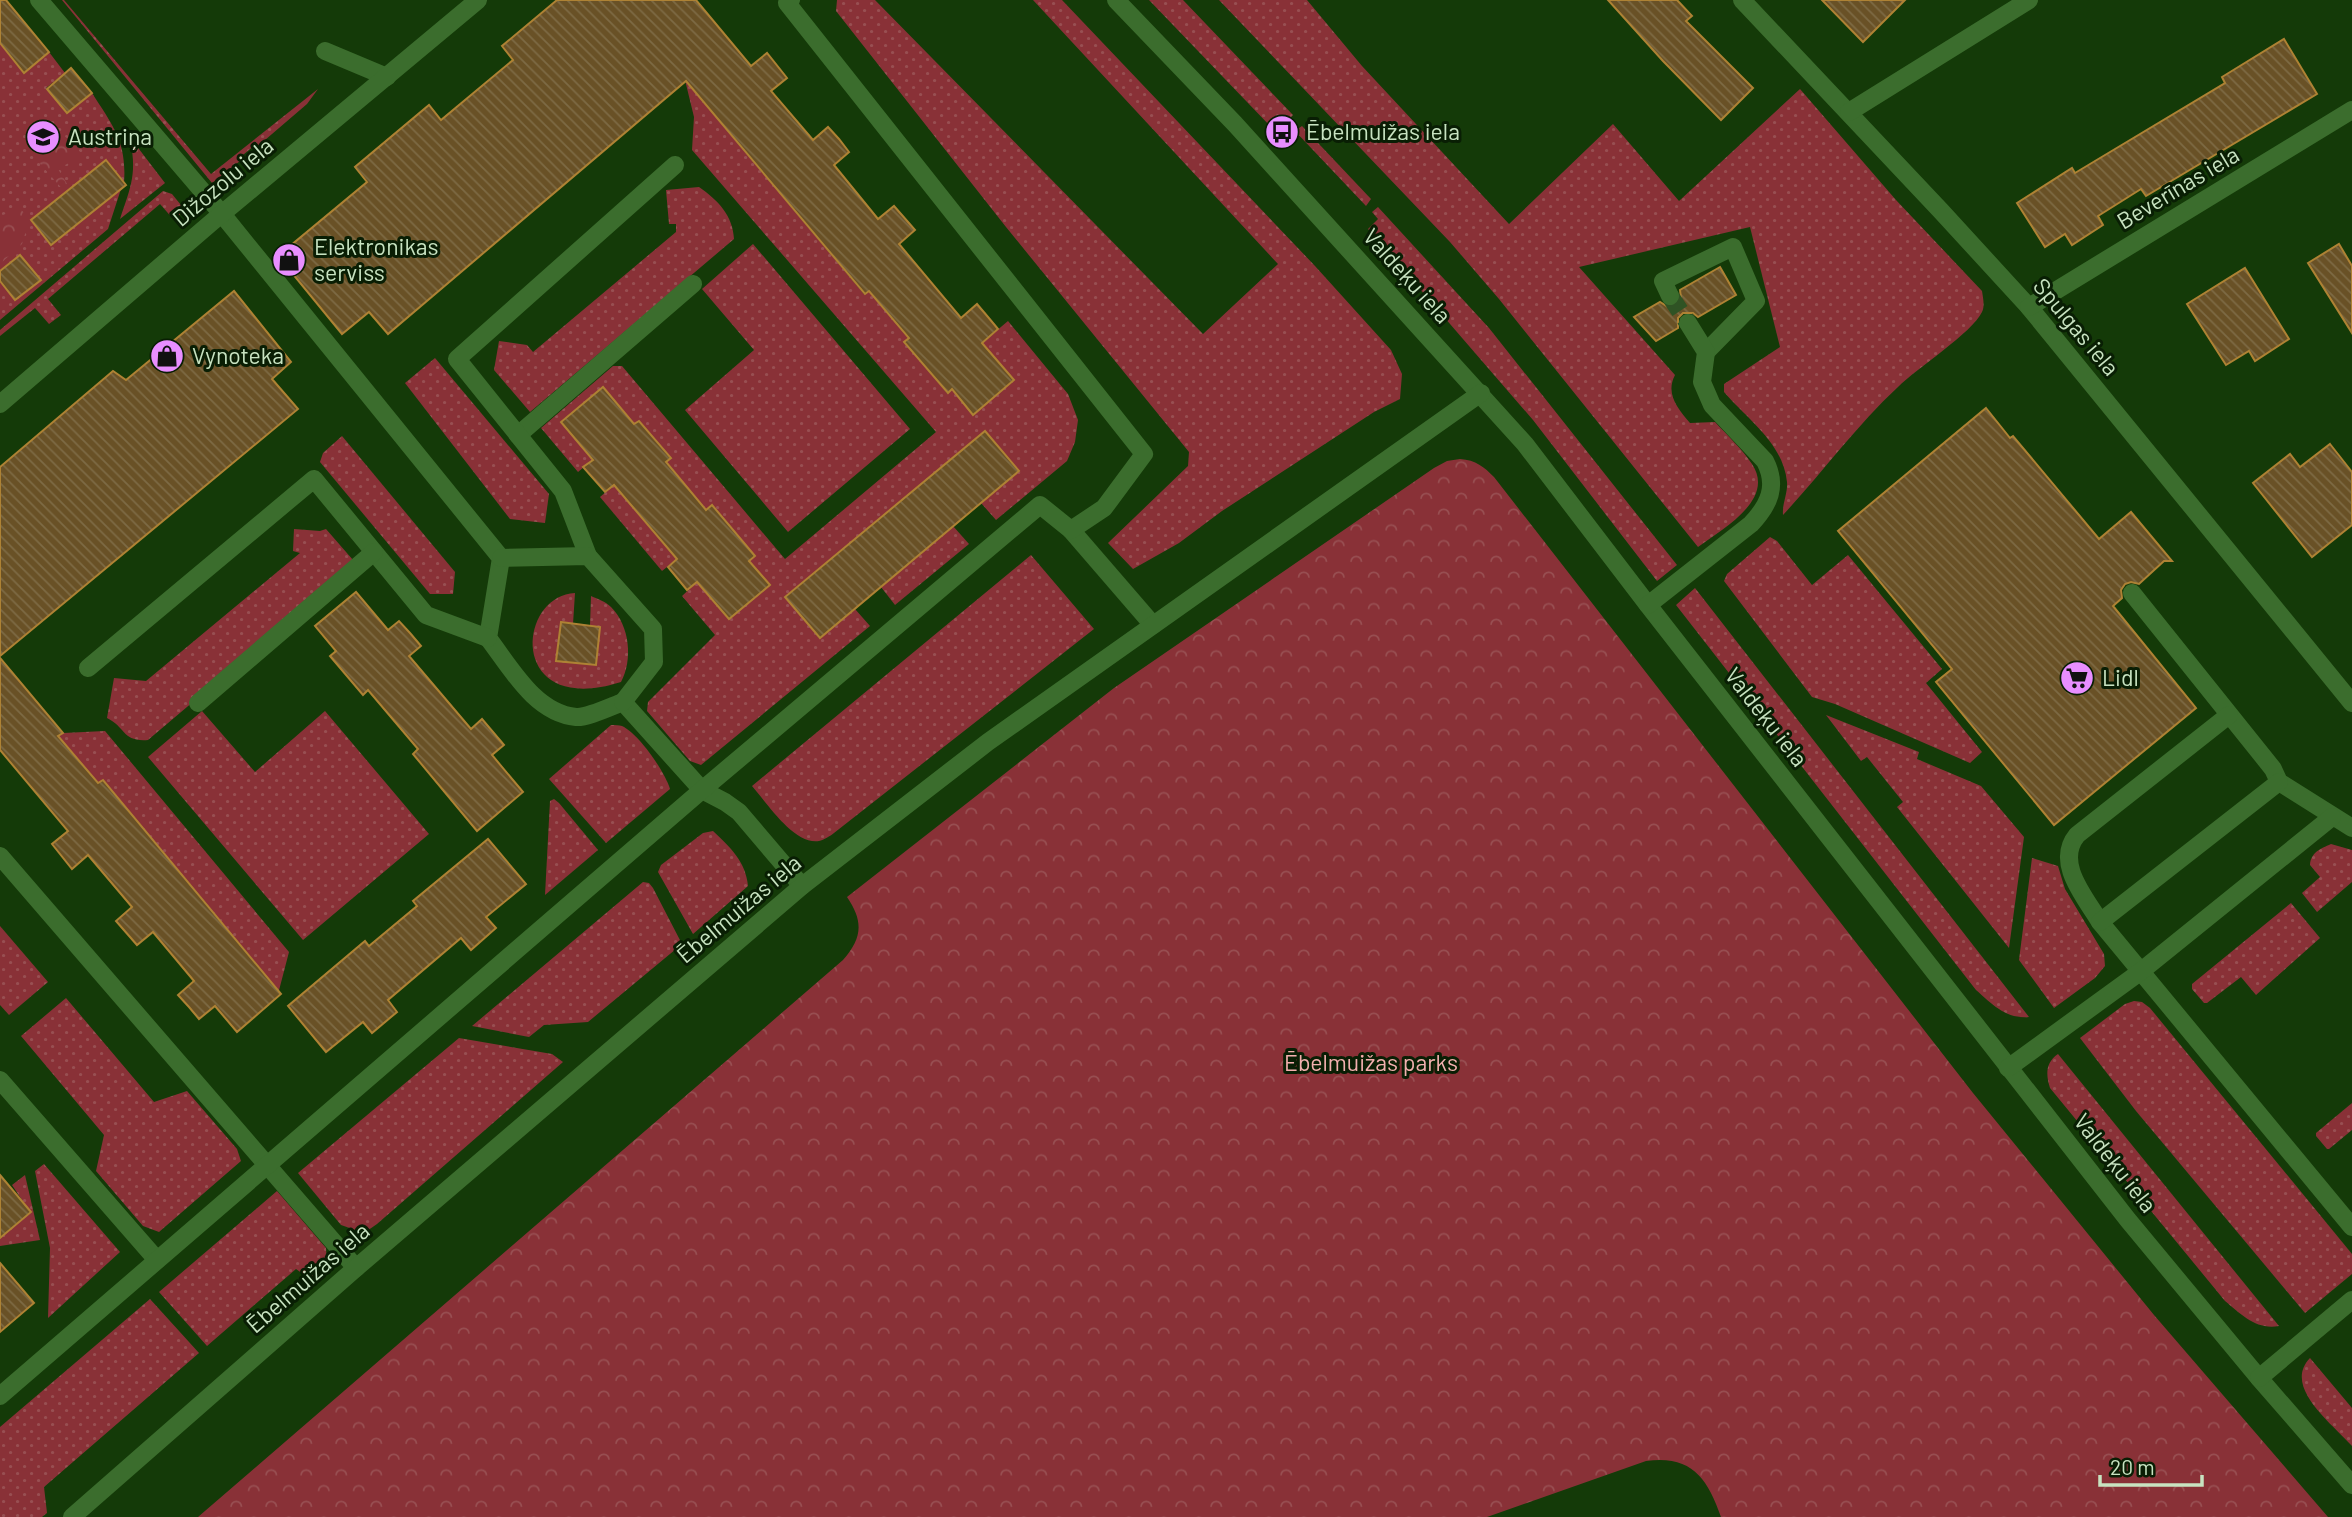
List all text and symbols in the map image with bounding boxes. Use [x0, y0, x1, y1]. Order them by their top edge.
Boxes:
bus stop icon: Ēbelmuižas iela [1263, 113, 1301, 151]
place label: Ēbelmuižas iela [1306, 117, 1460, 145]
school or university icon: Austriņa [24, 118, 62, 156]
place label: Austriņa [68, 122, 152, 150]
street label: Dižozolu iela [166, 131, 278, 231]
street label: Beverīnas iela [2111, 140, 2244, 235]
street label: Valdeķu iela [1358, 222, 1458, 329]
place label: Elektronikas serviss [314, 232, 439, 286]
shop icon: Elektronikas serviss [270, 241, 308, 279]
street label: Spulgas iela [2028, 272, 2126, 381]
shop icon: Vynoteka [148, 337, 186, 375]
place label: Vynoteka [192, 341, 284, 369]
supermarket icon: Lidl [2058, 659, 2096, 697]
street label: Valdeķu iela [1719, 661, 1814, 771]
place label: Lidl [2102, 663, 2139, 691]
street label: Ēbelmuižas iela [670, 848, 806, 968]
park label: Ēbelmuižas parks [1284, 1048, 1458, 1076]
street label: Valdeķu iela [2068, 1107, 2163, 1217]
street label: Ēbelmuižas iela [240, 1216, 375, 1338]
scale bar [2100, 1444, 2202, 1488]
text: 20 m [2110, 1454, 2155, 1479]

